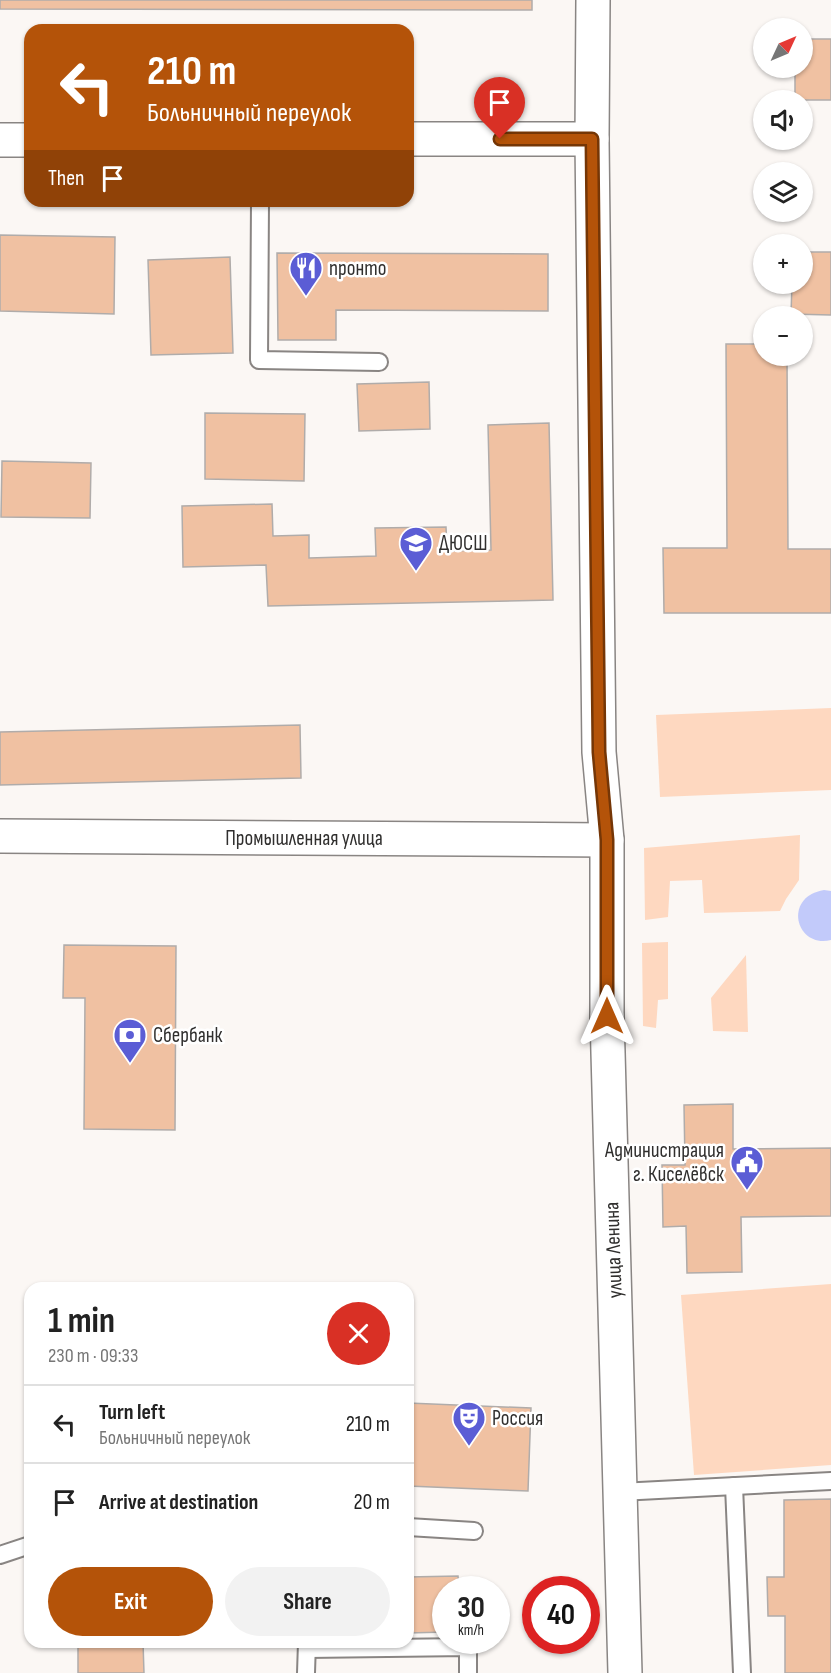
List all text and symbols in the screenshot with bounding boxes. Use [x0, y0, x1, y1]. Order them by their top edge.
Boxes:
north arrow [753, 18, 813, 78]
map controls [753, 18, 813, 366]
text: 210 m [147, 46, 236, 97]
icon: left [48, 48, 126, 126]
pin [474, 77, 525, 139]
icon: arrive [483, 86, 516, 119]
button: sound [753, 90, 813, 150]
text: Больничный переулок [147, 97, 351, 129]
icon: arrive [96, 162, 129, 195]
button: layers [753, 162, 813, 222]
text: Then [48, 165, 84, 192]
button: + [753, 234, 813, 294]
restaurant icon: пронто [288, 250, 324, 297]
place label: пронто [329, 256, 386, 281]
button: − [753, 306, 813, 366]
school or university icon: ДЮСШ [398, 525, 434, 572]
place label: ДЮСШ [439, 531, 488, 556]
street label: Промышленная улица [225, 826, 383, 851]
position arrow [575, 984, 639, 1048]
bank icon: Сбербанк [112, 1017, 148, 1064]
place label: Сбербанк [153, 1023, 223, 1048]
place label: Администрация г. Киселёвск [604, 1138, 724, 1187]
public building icon: Администрация г. Киселёвск [729, 1144, 765, 1191]
street label: улица Ленина [599, 1201, 628, 1299]
text: 1 min [48, 1300, 115, 1343]
button: close [327, 1302, 390, 1365]
text: 230 m · 09:33 [48, 1344, 138, 1368]
text: Turn left [99, 1399, 165, 1426]
theatre icon: Россия [451, 1400, 487, 1447]
place label: Россия [492, 1406, 543, 1431]
icon: left [48, 1408, 81, 1441]
text: 210 m [346, 1411, 390, 1438]
text: Больничный переулок [99, 1426, 250, 1450]
icon: arrive [48, 1486, 81, 1519]
text: Arrive at destination [99, 1489, 258, 1516]
text: 20 m [354, 1489, 390, 1516]
button: Exit [48, 1567, 213, 1636]
button: Share [225, 1567, 390, 1636]
speed limit sign: 40 [522, 1576, 600, 1654]
text: 30 [457, 1590, 485, 1626]
text: km/h [458, 1621, 484, 1640]

